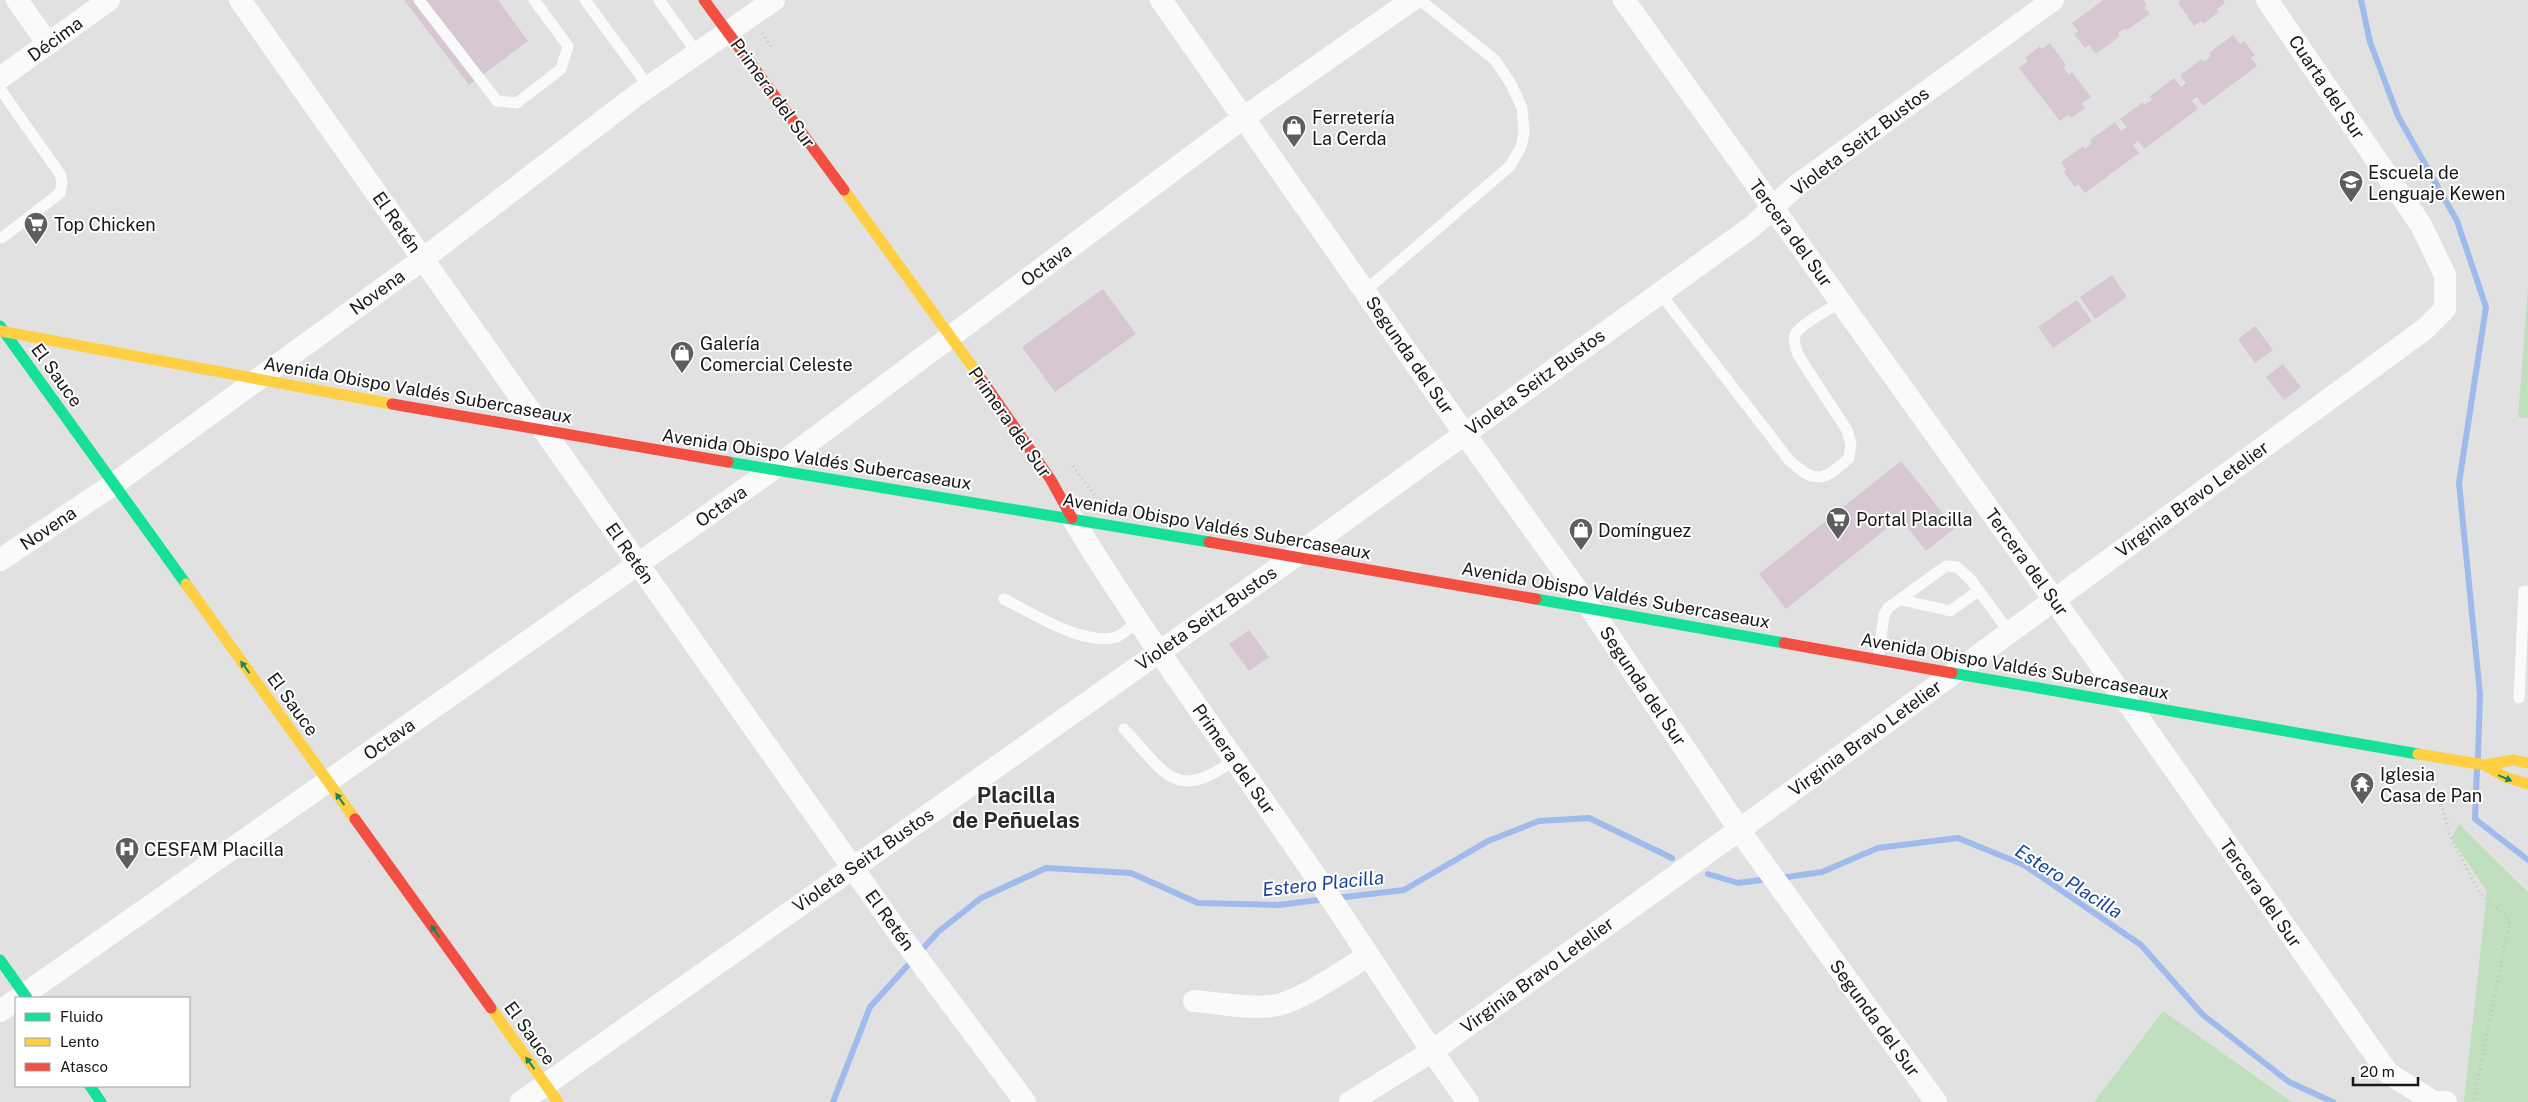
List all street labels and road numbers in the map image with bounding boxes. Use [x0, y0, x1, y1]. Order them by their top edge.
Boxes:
street label: Décima [24, 12, 86, 66]
street label: Cuarta del Sur [2284, 31, 2370, 143]
street label: Primera del Sur [726, 34, 820, 152]
street label: Violeta Seitz Bustos [1787, 82, 1933, 200]
street label: Tercera del Sur [1745, 175, 1837, 291]
street label: El Retén [368, 187, 426, 257]
street label: Octava [1017, 239, 1075, 291]
street label: Novena [345, 265, 409, 319]
street label: Segunda del Sur [1361, 292, 1459, 418]
street label: Violeta Seitz Bustos [1461, 324, 1609, 440]
street label: El Sauce [27, 339, 87, 411]
street label: Avenida Obispo Valdés Subercaseaux [262, 352, 574, 428]
street label: Primera del Sur [964, 363, 1056, 481]
street label: Avenida Obispo Valdés Subercaseaux [661, 424, 973, 494]
street label: Virginia Bravo Letelier [2111, 436, 2273, 562]
street label: Octava [691, 481, 751, 531]
street label: Avenida Obispo Valdés Subercaseaux [1061, 488, 1373, 564]
street label: Novena [16, 502, 80, 554]
street label: Tercera del Sur [1981, 504, 2073, 620]
street label: El Retén [601, 518, 659, 588]
street label: Avenida Obispo Valdés Subercaseaux [1460, 557, 1772, 633]
street label: Violeta Seitz Bustos [1132, 562, 1280, 674]
street label: Segunda del Sur [1595, 622, 1691, 750]
street label: Avenida Obispo Valdés Subercaseaux [1859, 628, 2171, 704]
street label: El Sauce [263, 668, 323, 740]
street label: Virginia Bravo Letelier [1784, 675, 1946, 801]
street label: Primera del Sur [1188, 700, 1280, 818]
street label: Octava [359, 714, 419, 764]
street label: Violeta Seitz Bustos [789, 804, 937, 916]
street label: Tercera del Sur [2216, 835, 2306, 951]
street label: El Retén [861, 886, 919, 954]
street label: Virginia Bravo Letelier [1456, 912, 1618, 1038]
street label: Segunda del Sur [1826, 955, 1924, 1081]
street label: El Sauce [500, 997, 560, 1069]

